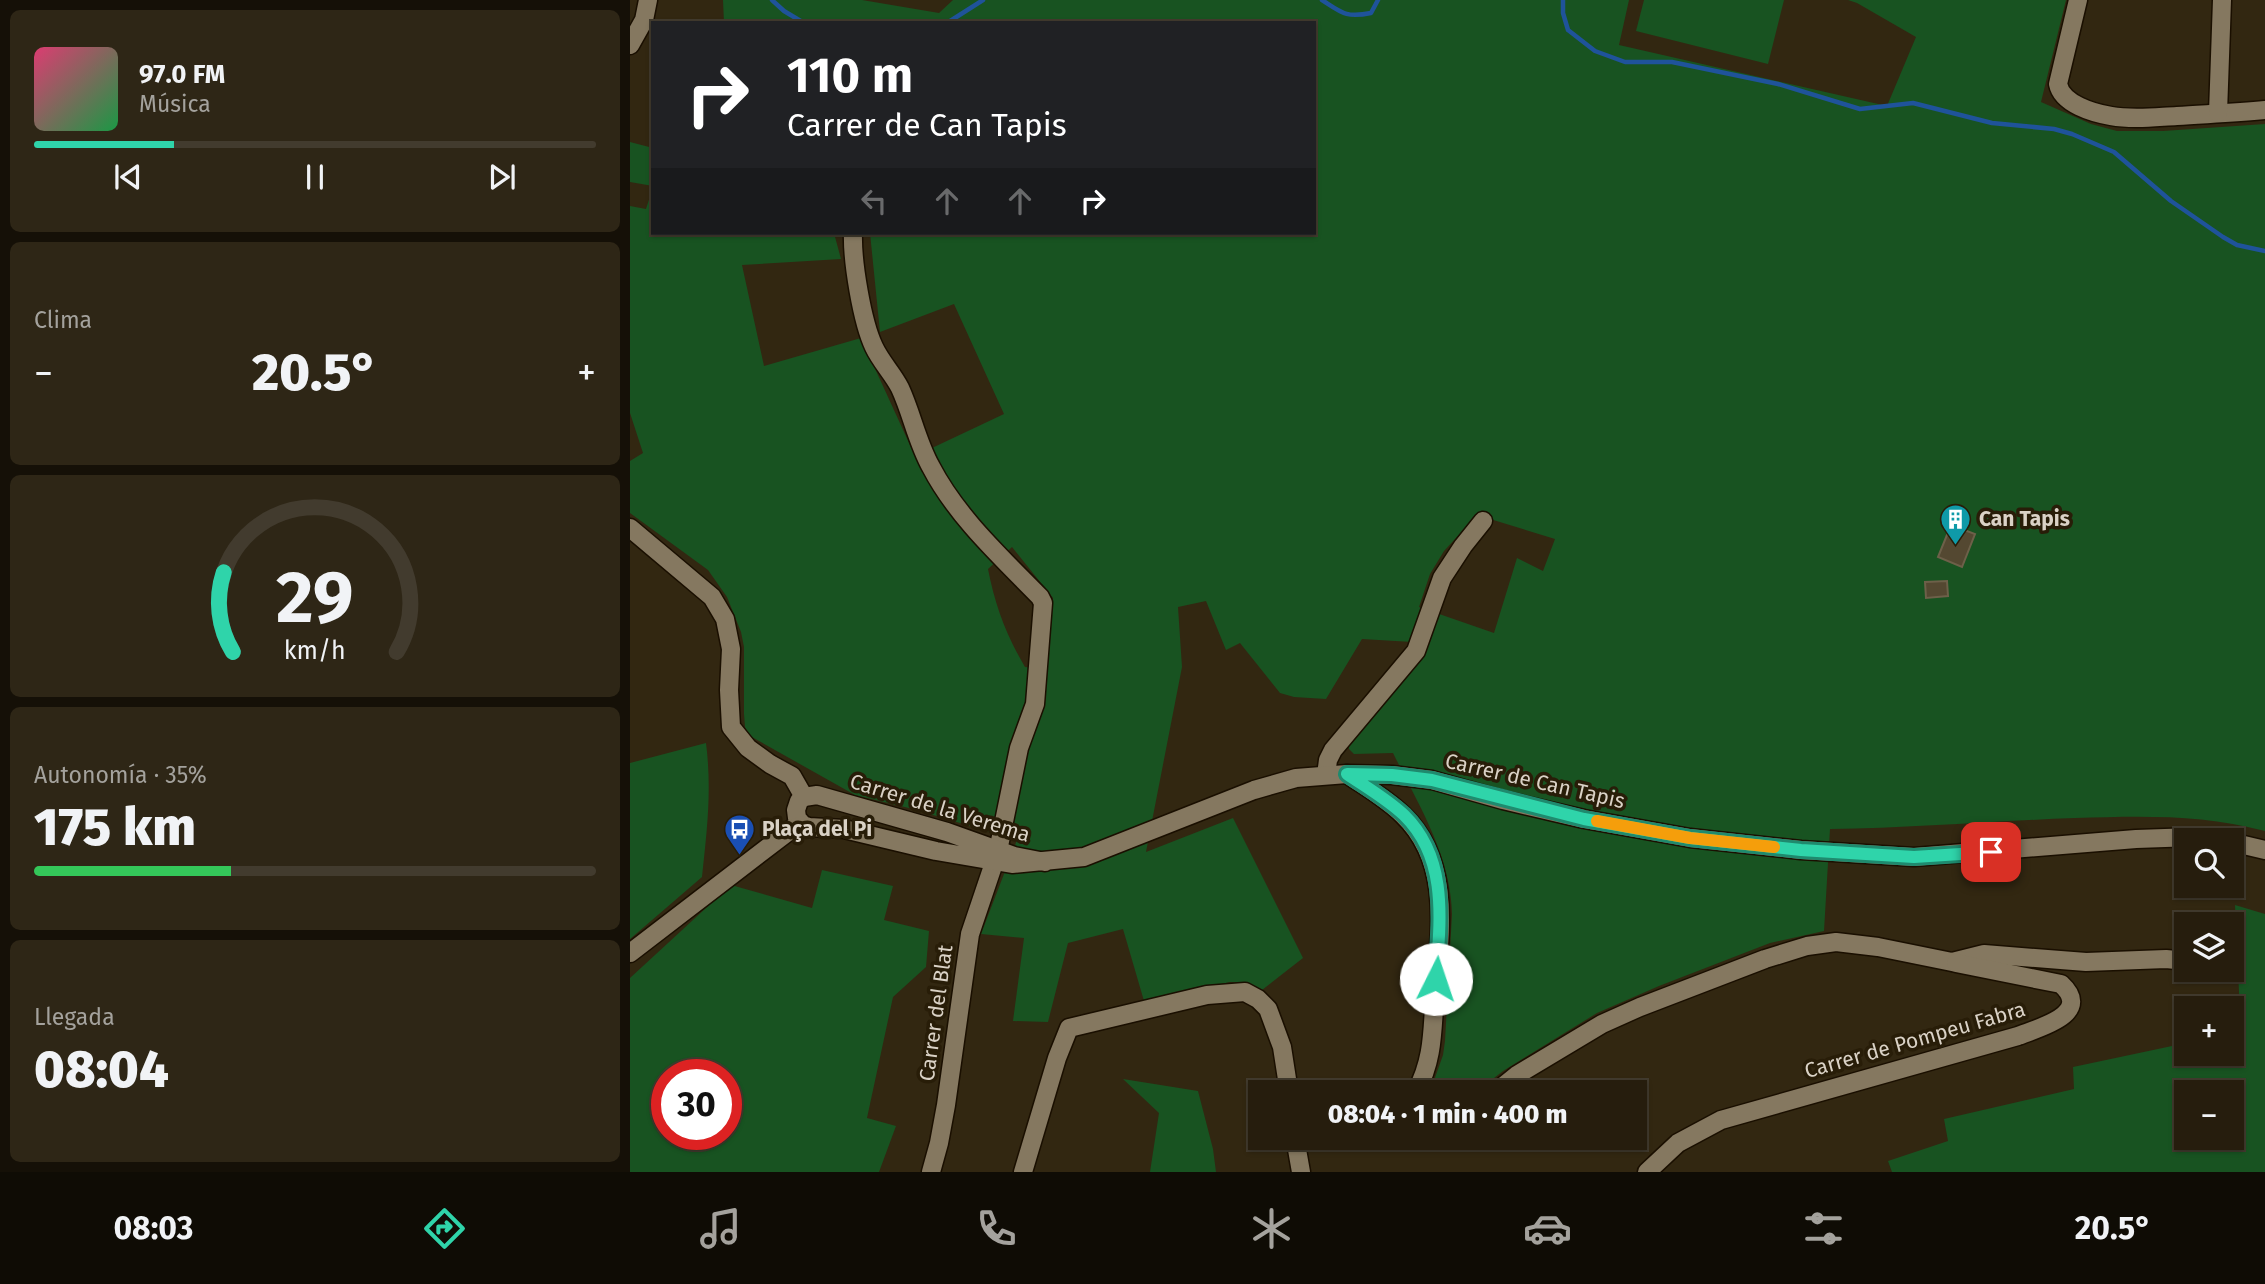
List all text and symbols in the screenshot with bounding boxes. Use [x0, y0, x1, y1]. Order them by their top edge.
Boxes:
text: 110 m [787, 46, 913, 105]
icon: right [672, 49, 763, 140]
text: 97.0 FM [139, 59, 225, 90]
text: Música [139, 90, 211, 118]
text: Carrer de Can Tapis [787, 106, 1067, 144]
icon: previous [109, 158, 147, 196]
icon: pause [296, 158, 334, 196]
icon: next [483, 158, 521, 196]
icon: left [855, 182, 893, 220]
icon: ahead [928, 182, 966, 220]
icon: ahead [1001, 182, 1039, 220]
icon: right [1074, 182, 1112, 220]
text: Clima [34, 306, 92, 334]
text: 20.5° [252, 341, 378, 404]
text: − [34, 350, 53, 396]
text: + [577, 350, 596, 396]
building icon: Can Tapis [1939, 502, 1973, 546]
place label: Can Tapis [1979, 506, 2070, 532]
text: 29 [276, 554, 354, 641]
text: km/h [284, 636, 346, 666]
street label: Carrer de Can Tapis [1443, 748, 1628, 814]
text: Autonomía · 35% [34, 761, 207, 789]
street label: Carrer de la Verema [847, 768, 1033, 848]
text: 175 km [34, 796, 196, 859]
bus stop icon: Plaça del Pi [722, 812, 756, 856]
place label: Plaça del Pi [762, 816, 872, 842]
pin [1961, 822, 2021, 882]
map controls [2174, 828, 2244, 1150]
button: search [2174, 828, 2244, 898]
icon: arrive [1972, 833, 2010, 871]
button: layers [2174, 912, 2244, 982]
position arrow [1399, 942, 1473, 1016]
street label: Carrer del Blat [914, 943, 958, 1083]
street label: Carrer de Pompeu Fabra [1802, 996, 2028, 1084]
button: + [2174, 996, 2244, 1066]
text: Llegada [34, 1003, 115, 1031]
text: 08:04 [34, 1038, 169, 1101]
speed limit sign: 30 [651, 1059, 742, 1150]
button: − [2174, 1080, 2244, 1150]
text: 08:04 · 1 min · 400 m [1328, 1099, 1567, 1130]
icon: directions [420, 1204, 469, 1253]
icon: music [696, 1204, 745, 1253]
icon: phone [972, 1204, 1021, 1253]
icon: climate [1247, 1204, 1296, 1253]
icon: car [1523, 1204, 1572, 1253]
icon: filters [1799, 1204, 1848, 1253]
text: 08:03 [113, 1209, 193, 1247]
text: 20.5° [2075, 1209, 2152, 1247]

